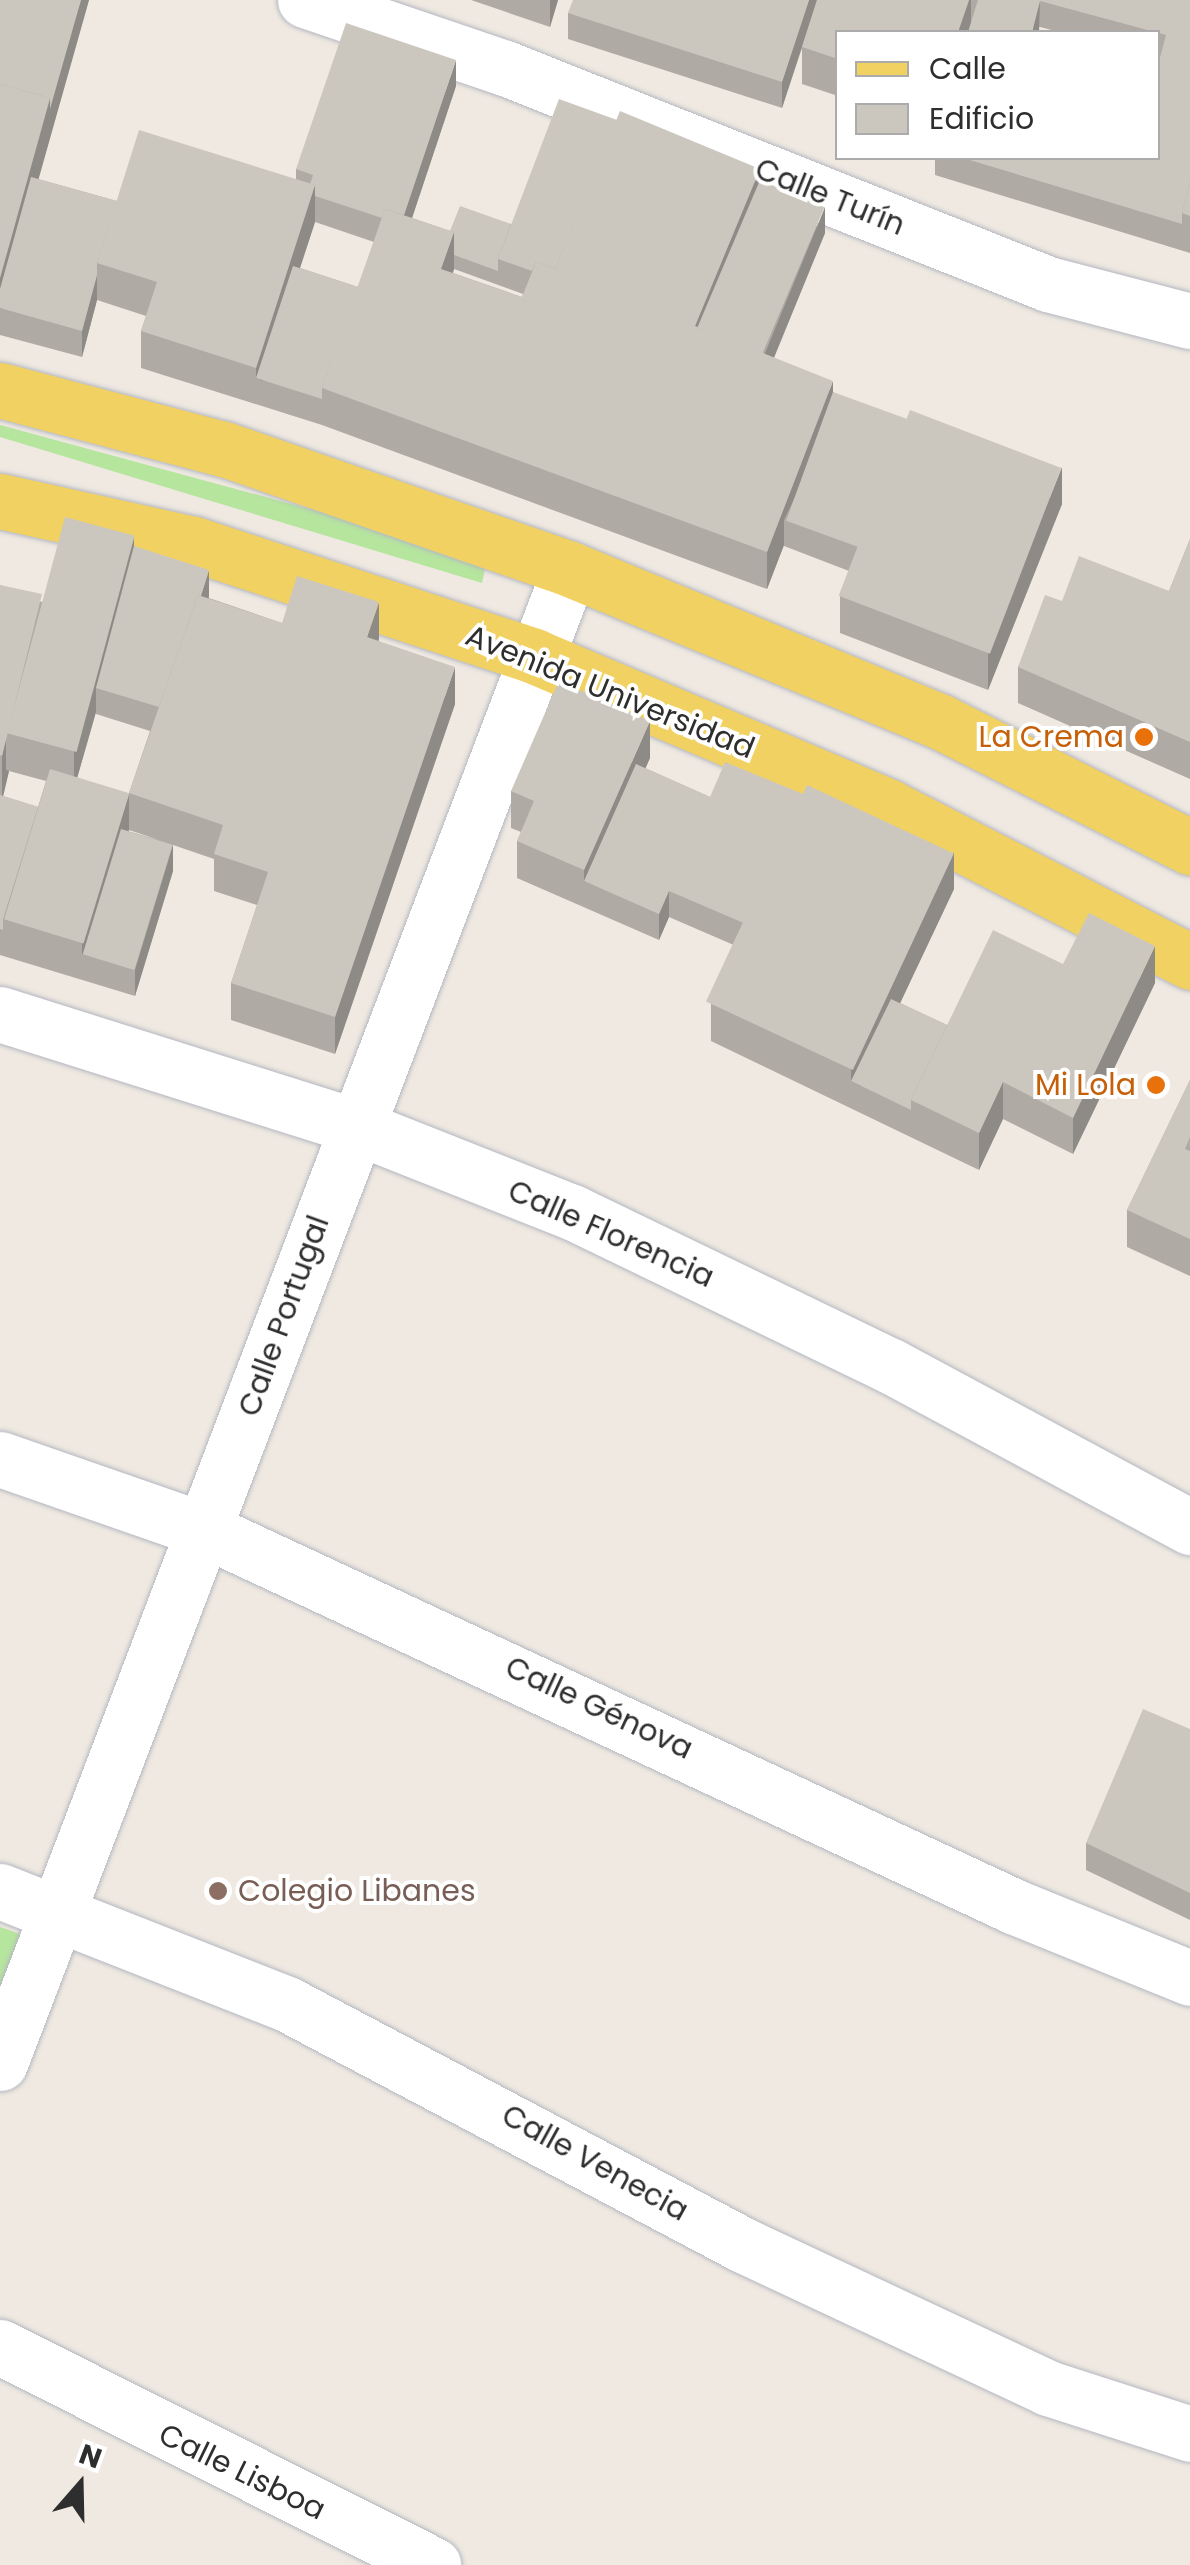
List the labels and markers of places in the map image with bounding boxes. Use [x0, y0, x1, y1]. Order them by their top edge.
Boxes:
place label: La Crema [979, 719, 1124, 755]
marker: La Crema [1133, 726, 1155, 748]
place label: Mi Lola [1035, 1067, 1136, 1103]
marker: Mi Lola [1145, 1074, 1167, 1096]
place label: Colegio Libanes [238, 1873, 476, 1909]
marker: Colegio Libanes [207, 1880, 229, 1902]

